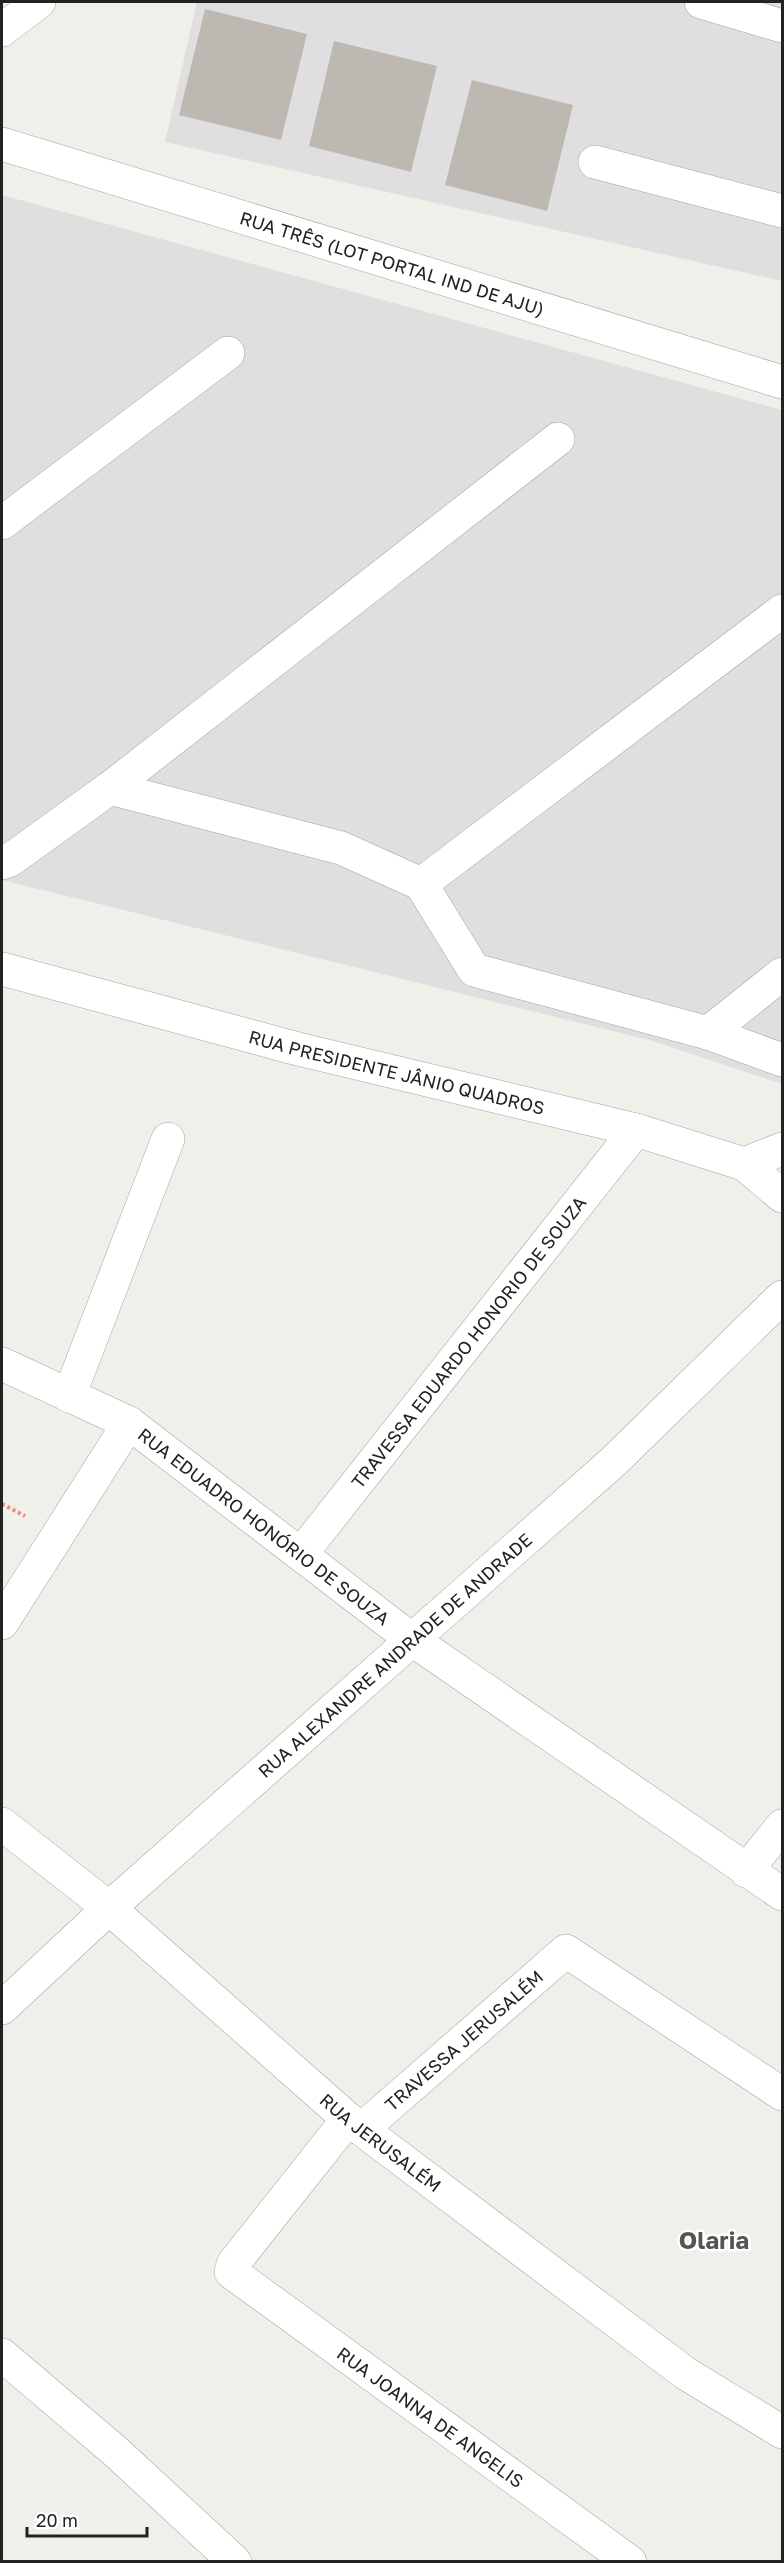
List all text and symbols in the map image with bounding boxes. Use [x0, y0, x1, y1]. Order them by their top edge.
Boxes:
street label: RUA TRÊS (LOT PORTAL IND DE AJU) [237, 206, 547, 320]
street label: RUA PRESIDENTE JÂNIO QUADROS [246, 1025, 547, 1119]
street label: TRAVESSA EDUARDO HONORIO DE SOUZA [346, 1192, 590, 1493]
street label: RUA EDUADRO HONÓRIO DE SOUZA [134, 1423, 394, 1630]
street label: RUA ALEXANDRE ANDRADE DE ANDRADE [253, 1528, 536, 1782]
street label: TRAVESSA JERUSALÉM [380, 1965, 547, 2115]
street label: RUA JERUSALÉM [316, 2088, 446, 2196]
district label: Olaria [679, 2225, 749, 2254]
street label: RUA JOANNA DE ANGELIS [333, 2342, 528, 2492]
scale bar [27, 2500, 147, 2538]
text: 20 m [36, 2509, 78, 2531]

